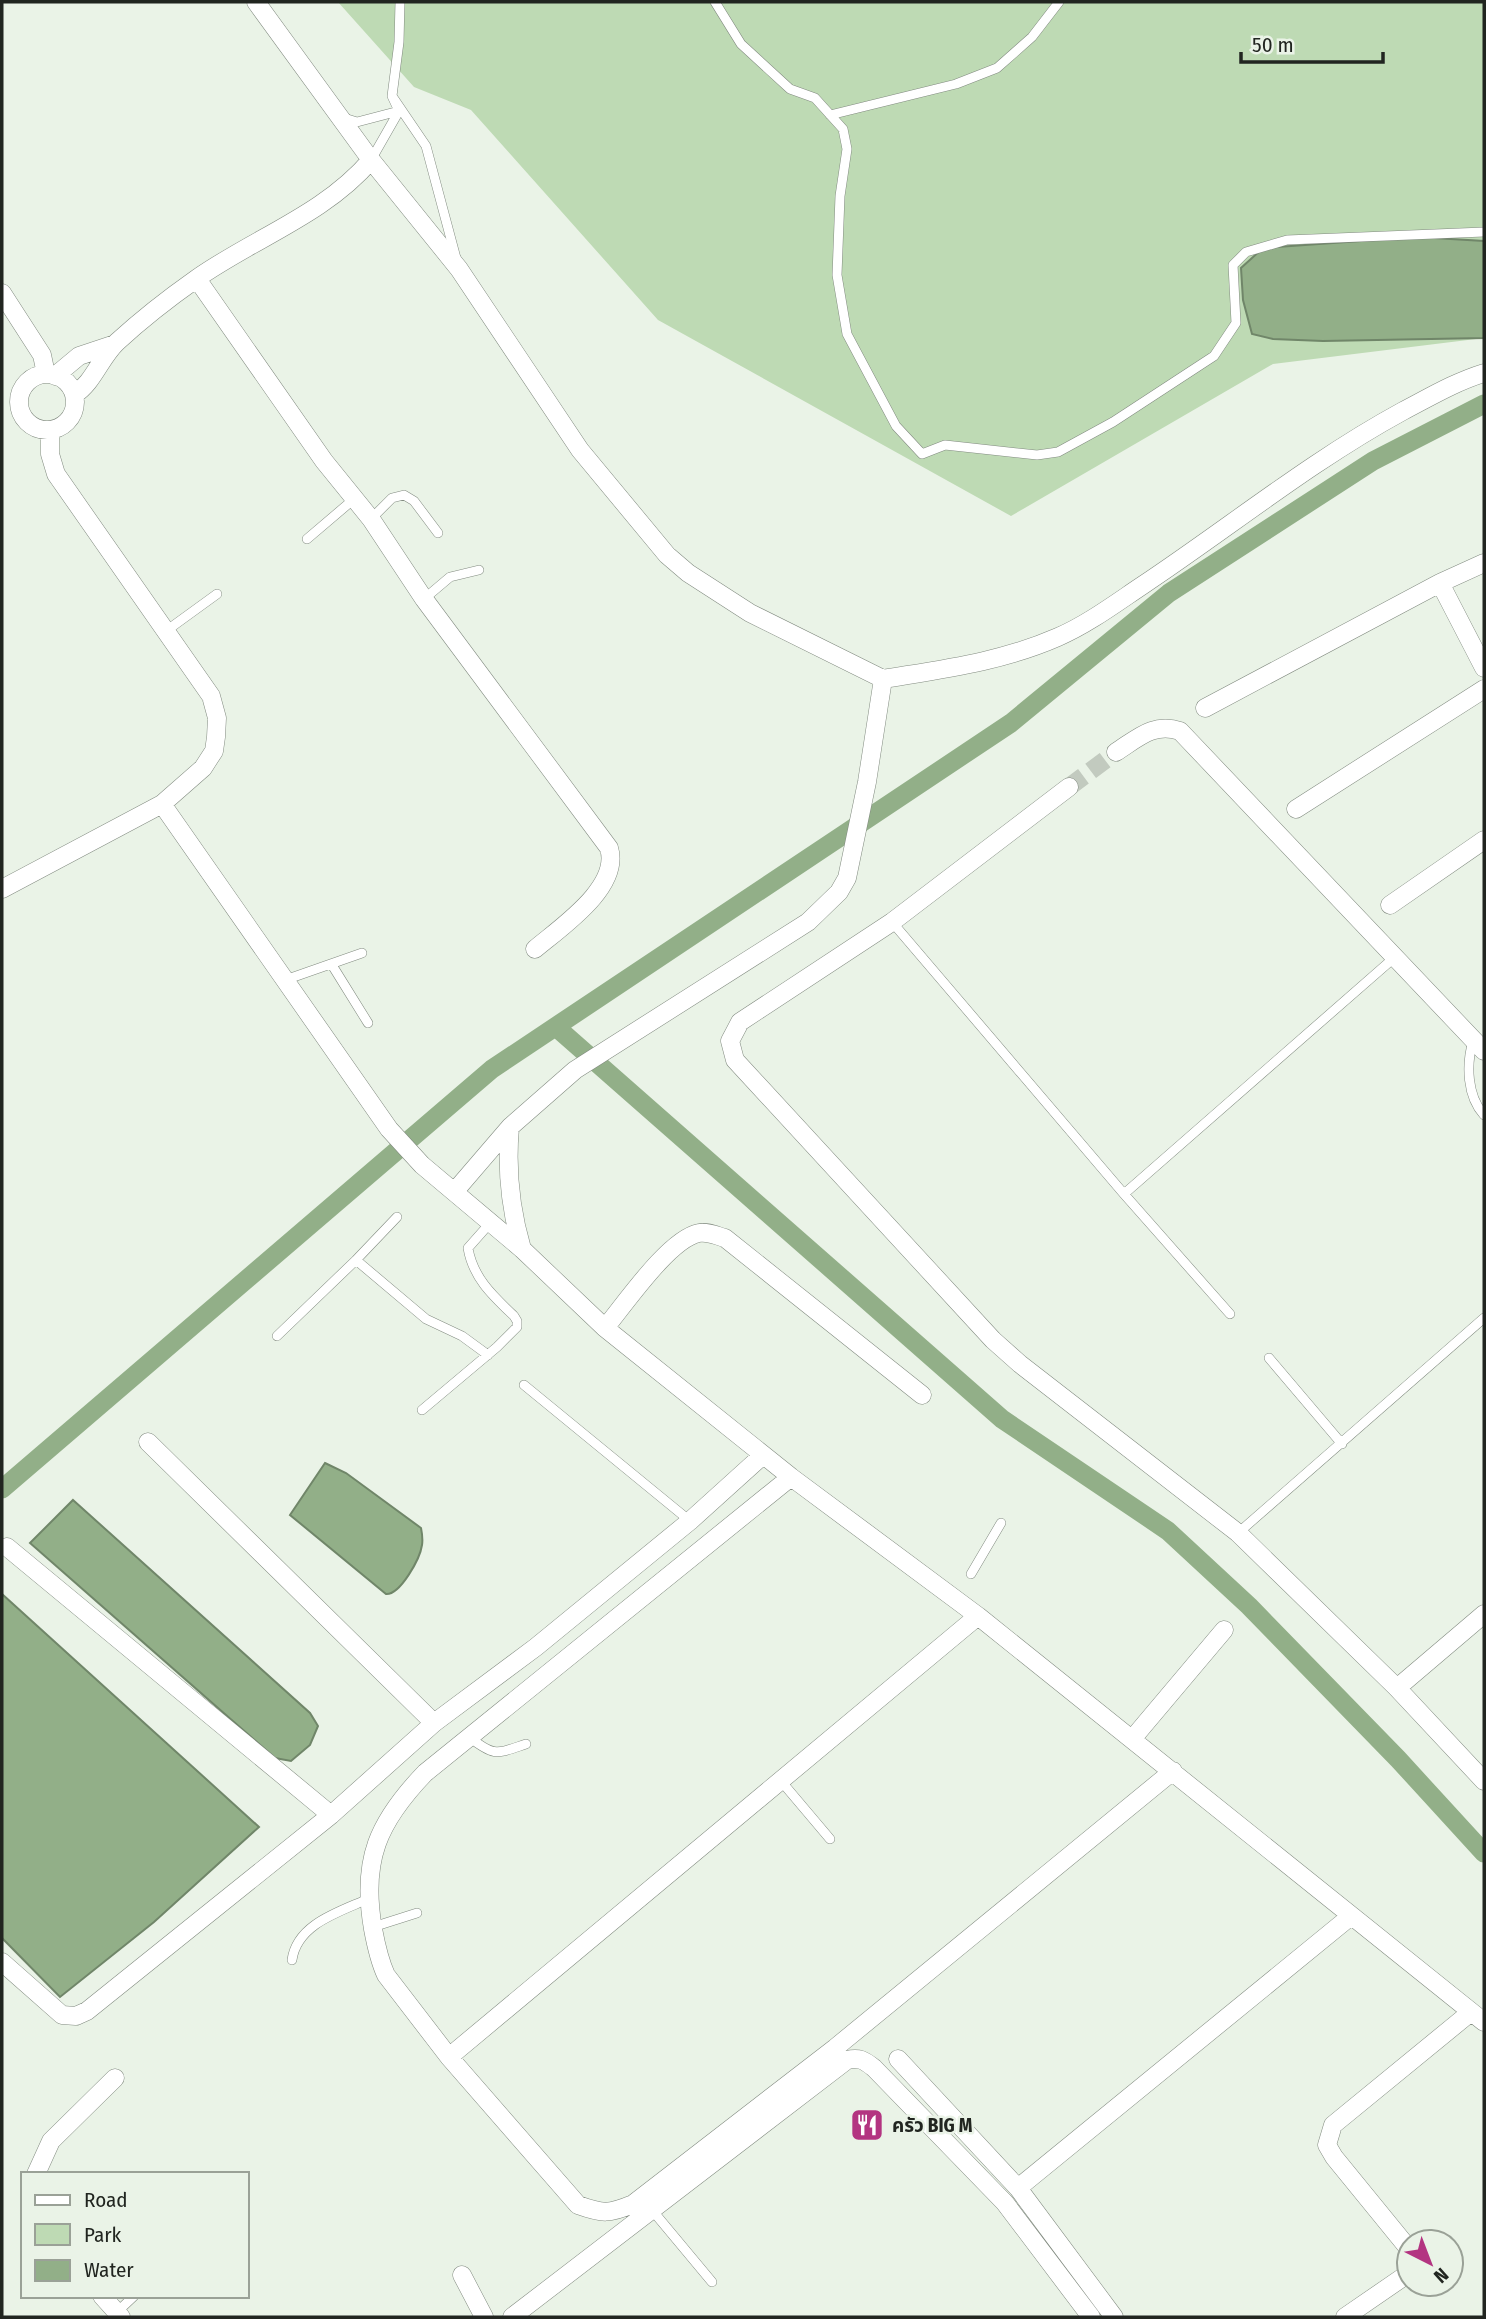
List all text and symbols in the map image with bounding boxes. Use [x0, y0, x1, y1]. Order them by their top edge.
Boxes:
scale bar [1241, 21, 1383, 65]
text: 50 m [1252, 32, 1294, 58]
restaurant icon: ครัว BIG M [848, 2106, 886, 2144]
place label: ครัว BIG M [892, 2114, 973, 2137]
legend [21, 2172, 248, 2298]
text: Road [84, 2187, 128, 2213]
text: Park [84, 2222, 122, 2248]
north arrow [1395, 2228, 1465, 2298]
text: Water [84, 2257, 134, 2283]
text: N [1429, 2263, 1453, 2288]

